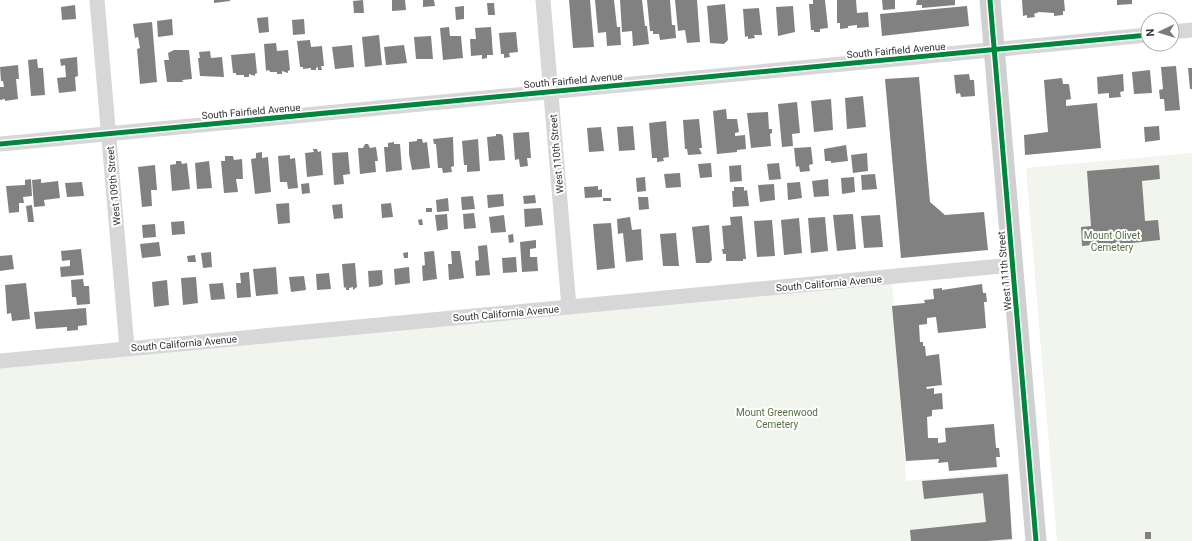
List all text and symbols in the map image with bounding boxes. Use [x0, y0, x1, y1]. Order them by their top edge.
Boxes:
north arrow [1140, 12, 1180, 52]
text: N [1144, 28, 1157, 37]
street label: South Fairfield Avenue [846, 41, 946, 60]
street label: South Fairfield Avenue [523, 71, 623, 90]
street label: South Fairfield Avenue [201, 102, 301, 121]
street label: West 110th Street [548, 114, 565, 194]
street label: West 109th Street [105, 146, 122, 226]
park label: Mount Olivet Cemetery [1084, 230, 1140, 253]
street label: West 111th Street [996, 231, 1013, 311]
street label: South California Avenue [776, 273, 883, 294]
street label: South California Avenue [453, 303, 560, 324]
street label: South California Avenue [131, 333, 238, 354]
park label: Mount Greenwood Cemetery [736, 407, 818, 430]

